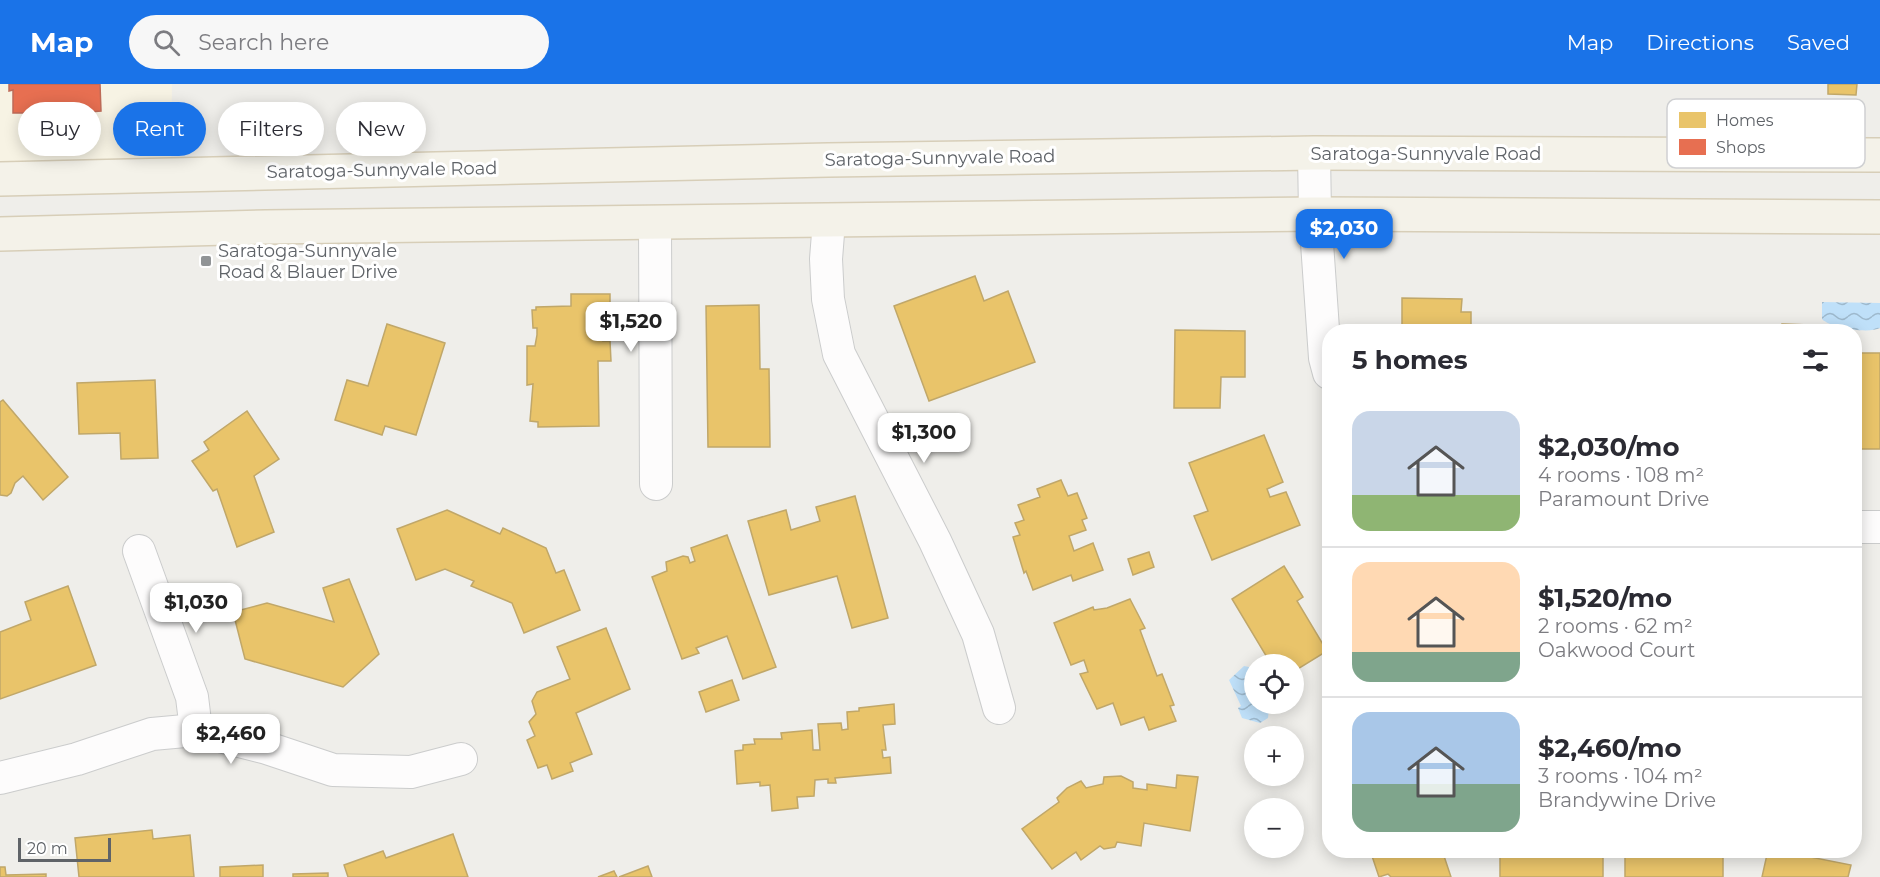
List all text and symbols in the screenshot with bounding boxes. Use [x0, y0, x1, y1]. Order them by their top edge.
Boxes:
search box [129, 15, 549, 69]
text: Map [30, 25, 93, 59]
icon: search [150, 26, 183, 59]
text: Search here [198, 29, 329, 56]
text: Map [1567, 30, 1613, 55]
text: Directions [1646, 30, 1754, 55]
text: Saved [1787, 30, 1850, 55]
legend [1667, 99, 1865, 168]
chip: Buy [18, 102, 101, 156]
chip: Rent [113, 102, 206, 156]
chip: Filters [218, 102, 324, 156]
chip: New [336, 102, 426, 156]
text: Homes [1716, 111, 1774, 130]
text: Shops [1716, 138, 1766, 157]
street label: Saratoga-Sunnyvale Road [1311, 143, 1541, 165]
street label: Saratoga-Sunnyvale Road [824, 145, 1056, 171]
street label: Saratoga-Sunnyvale Road [266, 157, 498, 183]
pin: $2,030 [1295, 209, 1393, 260]
text: $2,030 [1310, 216, 1378, 240]
place label: Saratoga-Sunnyvale Road & Blauer Drive [218, 240, 398, 283]
marker: Saratoga-Sunnyvale Road & Blauer Drive [199, 254, 213, 268]
pin: $1,520 [582, 302, 680, 353]
text: $1,520 [600, 309, 662, 333]
text: 5 homes [1352, 344, 1468, 376]
icon: filters [1799, 344, 1832, 377]
pin: $1,300 [875, 413, 973, 464]
text: $1,300 [892, 420, 956, 444]
text: $2,030/mo [1538, 431, 1680, 463]
icon: home [1400, 435, 1472, 507]
text: 4 rooms · 108 m² [1538, 463, 1704, 487]
text: Paramount Drive [1538, 487, 1709, 511]
text: $1,520/mo [1538, 582, 1672, 614]
pin: $1,030 [147, 583, 245, 634]
icon: home [1400, 586, 1472, 658]
text: $1,030 [164, 590, 228, 614]
text: 2 rooms · 62 m² [1538, 614, 1693, 638]
text: Oakwood Court [1538, 638, 1695, 662]
map controls [1244, 654, 1304, 858]
button: locate [1244, 654, 1304, 714]
pin: $2,460 [182, 714, 280, 765]
text: $2,460 [196, 721, 266, 745]
button: + [1244, 726, 1304, 786]
text: $2,460/mo [1538, 732, 1682, 764]
icon: home [1400, 736, 1472, 808]
text: 3 rooms · 104 m² [1538, 764, 1703, 788]
text: Brandywine Drive [1538, 788, 1716, 812]
button: − [1244, 798, 1304, 858]
scale bar [18, 835, 111, 862]
text: 20 m [27, 839, 68, 858]

